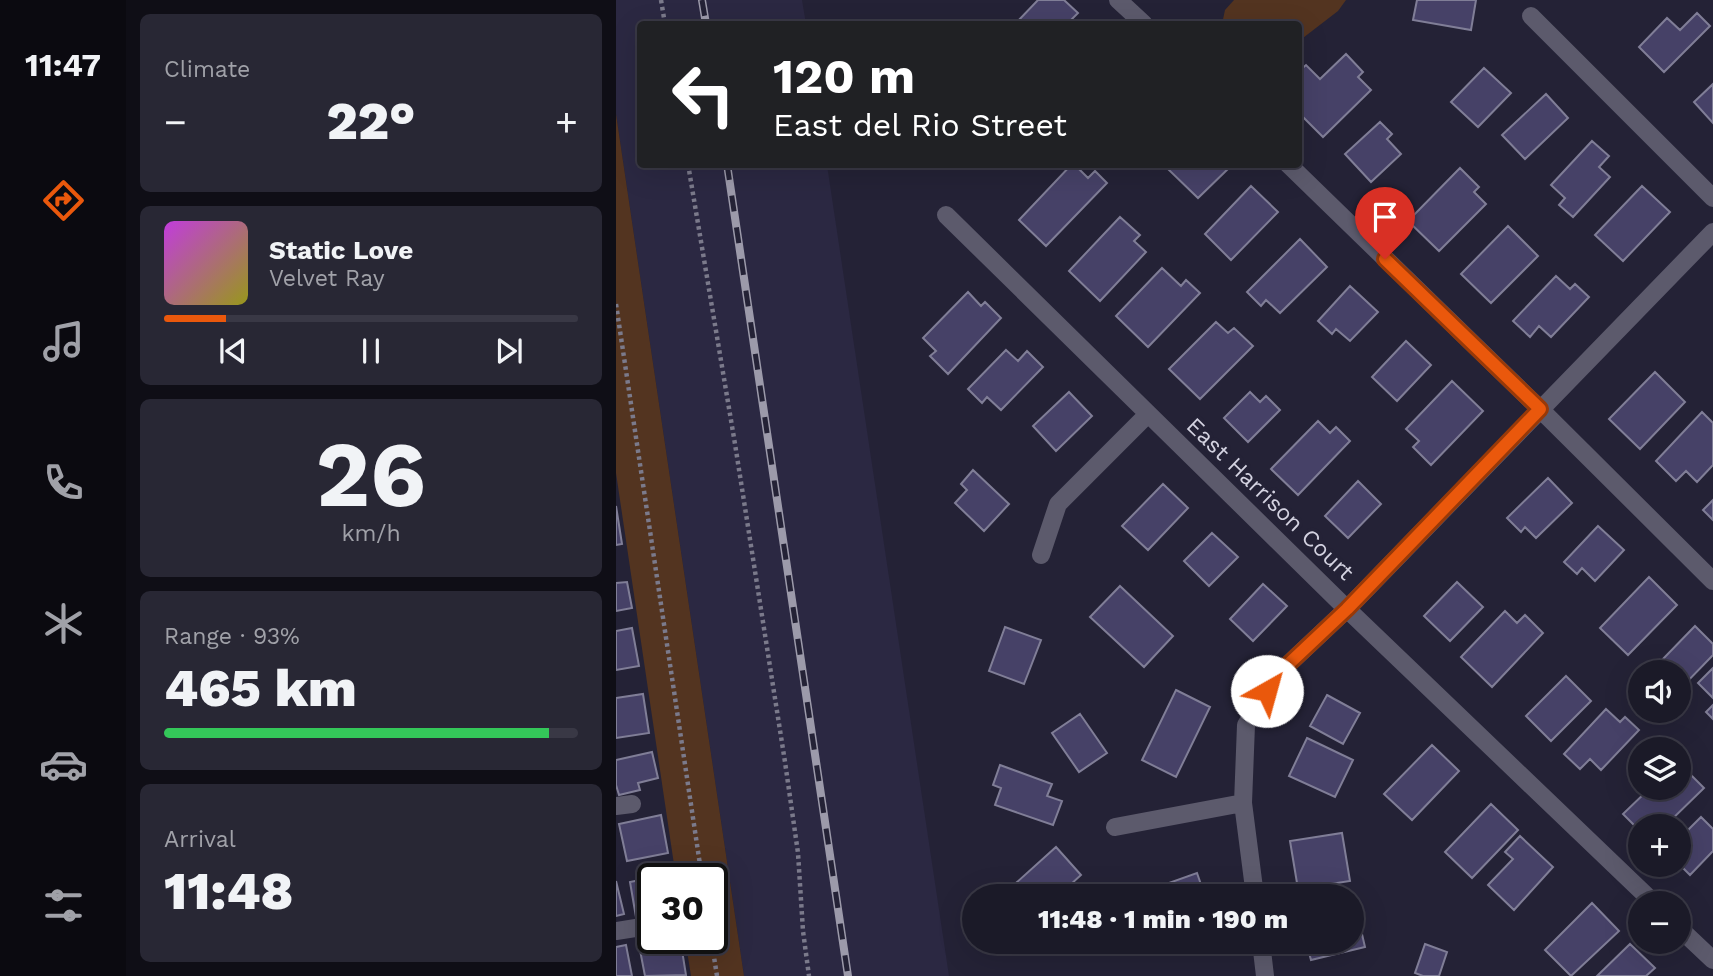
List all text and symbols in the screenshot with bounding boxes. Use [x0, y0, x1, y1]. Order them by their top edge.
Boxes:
text: 11:47 [25, 46, 101, 84]
text: 120 m [773, 47, 915, 105]
icon: left [658, 49, 749, 140]
text: Climate [164, 56, 250, 83]
text: 22° [327, 91, 415, 152]
text: − [164, 100, 187, 144]
text: + [555, 100, 578, 144]
text: East del Rio Street [773, 106, 1067, 144]
icon: directions [39, 176, 88, 225]
pin [1355, 187, 1415, 259]
icon: arrive [1366, 198, 1404, 236]
text: Static Love [269, 235, 413, 265]
text: Velvet Ray [269, 265, 385, 292]
icon: music [39, 317, 88, 366]
icon: previous [214, 332, 252, 370]
icon: pause [352, 332, 390, 370]
icon: next [490, 332, 528, 370]
street label: East Harrison Court [1181, 412, 1359, 586]
text: 26 [316, 421, 426, 528]
icon: phone [39, 458, 88, 507]
text: km/h [341, 520, 401, 547]
icon: climate [39, 599, 88, 648]
text: Range · 93% [164, 623, 300, 650]
position arrow [1230, 654, 1304, 728]
text: 465 km [164, 658, 357, 719]
map controls [1628, 660, 1691, 954]
button: sound [1628, 660, 1691, 723]
button: layers [1628, 737, 1691, 800]
icon: car [39, 740, 88, 789]
button: + [1628, 814, 1691, 877]
text: Arrival [164, 826, 236, 853]
text: 11:48 [164, 861, 293, 922]
speed limit sign: 30 [637, 863, 728, 954]
icon: filters [39, 881, 88, 930]
button: − [1628, 891, 1691, 954]
text: 11:48 · 1 min · 190 m [1038, 904, 1288, 934]

